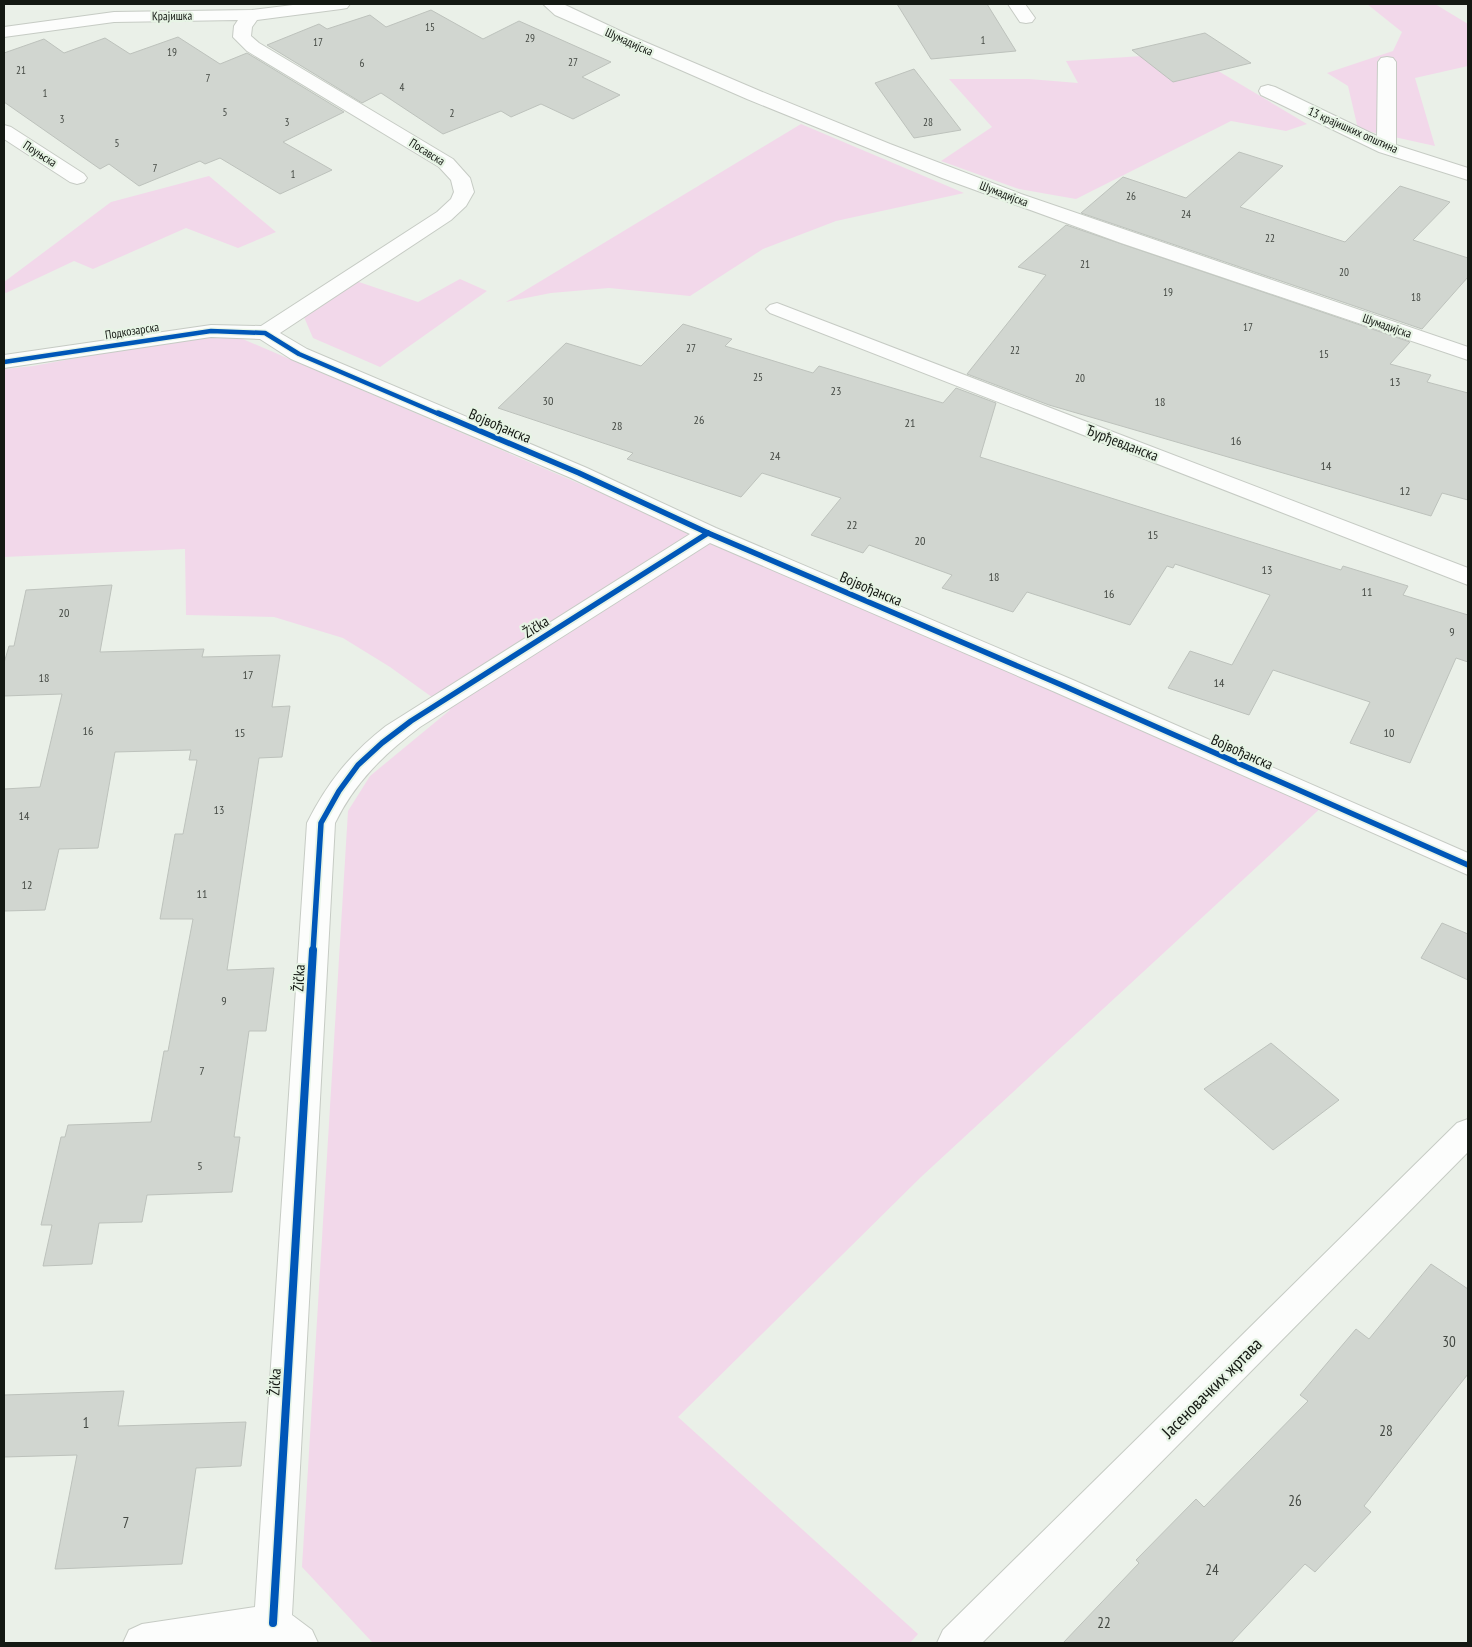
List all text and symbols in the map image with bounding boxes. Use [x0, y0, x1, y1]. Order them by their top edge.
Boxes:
street label: Крајишка [152, 8, 192, 23]
house number: 15 [425, 20, 435, 34]
street label: Шумадијска [603, 24, 656, 59]
house number: 29 [525, 31, 535, 45]
house number: 1 [981, 33, 986, 47]
house number: 17 [313, 35, 323, 49]
house number: 19 [167, 45, 177, 59]
house number: 27 [568, 55, 578, 69]
house number: 6 [360, 56, 365, 70]
house number: 21 [16, 63, 26, 77]
house number: 7 [206, 71, 211, 85]
house number: 4 [400, 80, 405, 94]
house number: 1 [43, 86, 48, 100]
street label: 13 крајишких општина [1306, 103, 1401, 156]
house number: 5 [223, 105, 228, 119]
house number: 2 [450, 106, 455, 120]
house number: 3 [60, 112, 65, 126]
house number: 3 [285, 115, 290, 129]
house number: 28 [923, 115, 933, 129]
street label: Посавска [407, 135, 448, 168]
house number: 5 [115, 136, 120, 150]
street label: Поуњска [21, 137, 60, 170]
house number: 7 [153, 161, 158, 175]
house number: 1 [291, 167, 296, 181]
street label: Шумадијска [978, 177, 1031, 210]
house number: 26 [1126, 189, 1136, 203]
house number: 24 [1181, 207, 1191, 221]
house number: 22 [1265, 231, 1275, 245]
house number: 21 [1080, 257, 1090, 271]
house number: 20 [1339, 265, 1349, 279]
house number: 19 [1163, 285, 1173, 299]
house number: 18 [1411, 290, 1421, 304]
street label: Шумадијска [1361, 310, 1414, 341]
street label: Подкозарска [104, 319, 160, 342]
house number: 17 [1243, 320, 1253, 334]
house number: 27 [686, 341, 696, 355]
house number: 22 [1010, 343, 1020, 357]
house number: 15 [1319, 347, 1329, 361]
house number: 25 [753, 370, 763, 384]
house number: 20 [1075, 371, 1085, 385]
house number: 13 [1390, 374, 1400, 389]
house number: 23 [831, 383, 841, 398]
house number: 30 [543, 393, 553, 408]
house number: 18 [1155, 394, 1165, 409]
street label: Војвођанска [466, 404, 534, 447]
house number: 26 [694, 412, 704, 427]
house number: 21 [905, 415, 915, 430]
house number: 28 [612, 418, 622, 433]
street label: Ђурђевданска [1083, 420, 1161, 465]
house number: 16 [1231, 433, 1241, 448]
house number: 24 [770, 448, 781, 463]
house number: 14 [1321, 458, 1332, 473]
house number: 12 [1400, 483, 1410, 498]
house number: 22 [847, 517, 857, 532]
house number: 15 [1148, 527, 1158, 542]
house number: 20 [915, 533, 925, 548]
house number: 13 [1262, 562, 1272, 577]
street label: Војвођанска [837, 567, 905, 610]
house number: 18 [989, 569, 999, 584]
house number: 11 [1362, 584, 1372, 599]
house number: 16 [1104, 586, 1114, 601]
house number: 20 [59, 605, 69, 620]
street label: Žička [519, 611, 552, 642]
house number: 9 [1449, 624, 1455, 639]
house number: 17 [243, 667, 253, 682]
house number: 18 [39, 670, 49, 685]
house number: 14 [1214, 675, 1225, 690]
house number: 16 [83, 723, 93, 738]
house number: 15 [235, 725, 245, 740]
house number: 10 [1384, 725, 1394, 740]
street label: Војвођанска [1208, 730, 1276, 774]
house number: 13 [214, 802, 224, 817]
house number: 14 [19, 808, 30, 823]
house number: 12 [22, 877, 32, 892]
house number: 11 [197, 886, 207, 901]
street label: Žička [288, 964, 309, 992]
house number: 9 [221, 993, 227, 1008]
house number: 7 [199, 1063, 205, 1078]
house number: 5 [197, 1158, 203, 1173]
house number: 30 [1442, 1332, 1456, 1351]
street label: Јасеновачких жртава [1156, 1333, 1267, 1443]
street label: Žička [264, 1368, 285, 1396]
house number: 1 [83, 1413, 89, 1432]
house number: 28 [1379, 1421, 1393, 1440]
house number: 26 [1288, 1491, 1302, 1510]
house number: 7 [123, 1513, 129, 1532]
house number: 24 [1205, 1560, 1219, 1579]
house number: 22 [1097, 1613, 1111, 1632]

